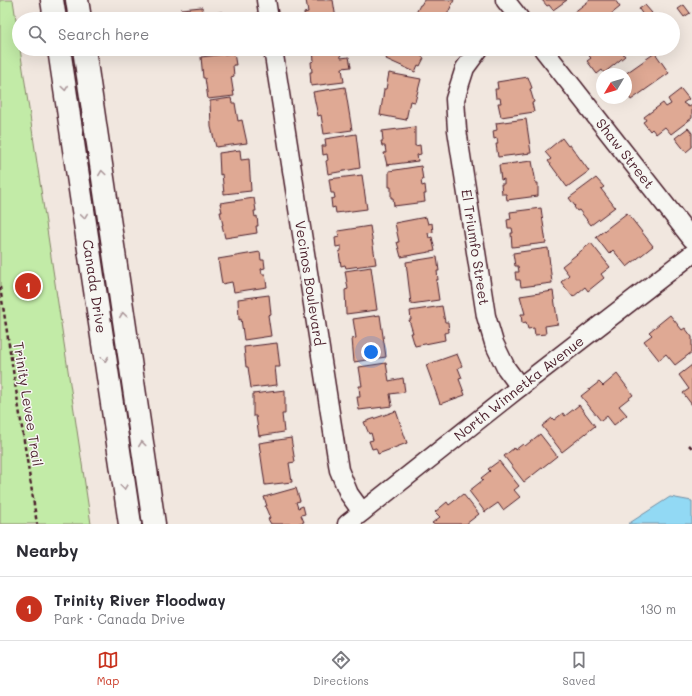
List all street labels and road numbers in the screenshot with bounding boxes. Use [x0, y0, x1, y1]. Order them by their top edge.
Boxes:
street label: Shaw Street [592, 114, 659, 192]
street label: El Triumfo Street [457, 188, 494, 306]
street label: Vecinos Boulevard [291, 219, 329, 347]
street label: Canada Drive [79, 238, 111, 334]
street label: North Winnetka Avenue [450, 331, 588, 445]
street label: Trinity Levee Trail [9, 340, 48, 467]

